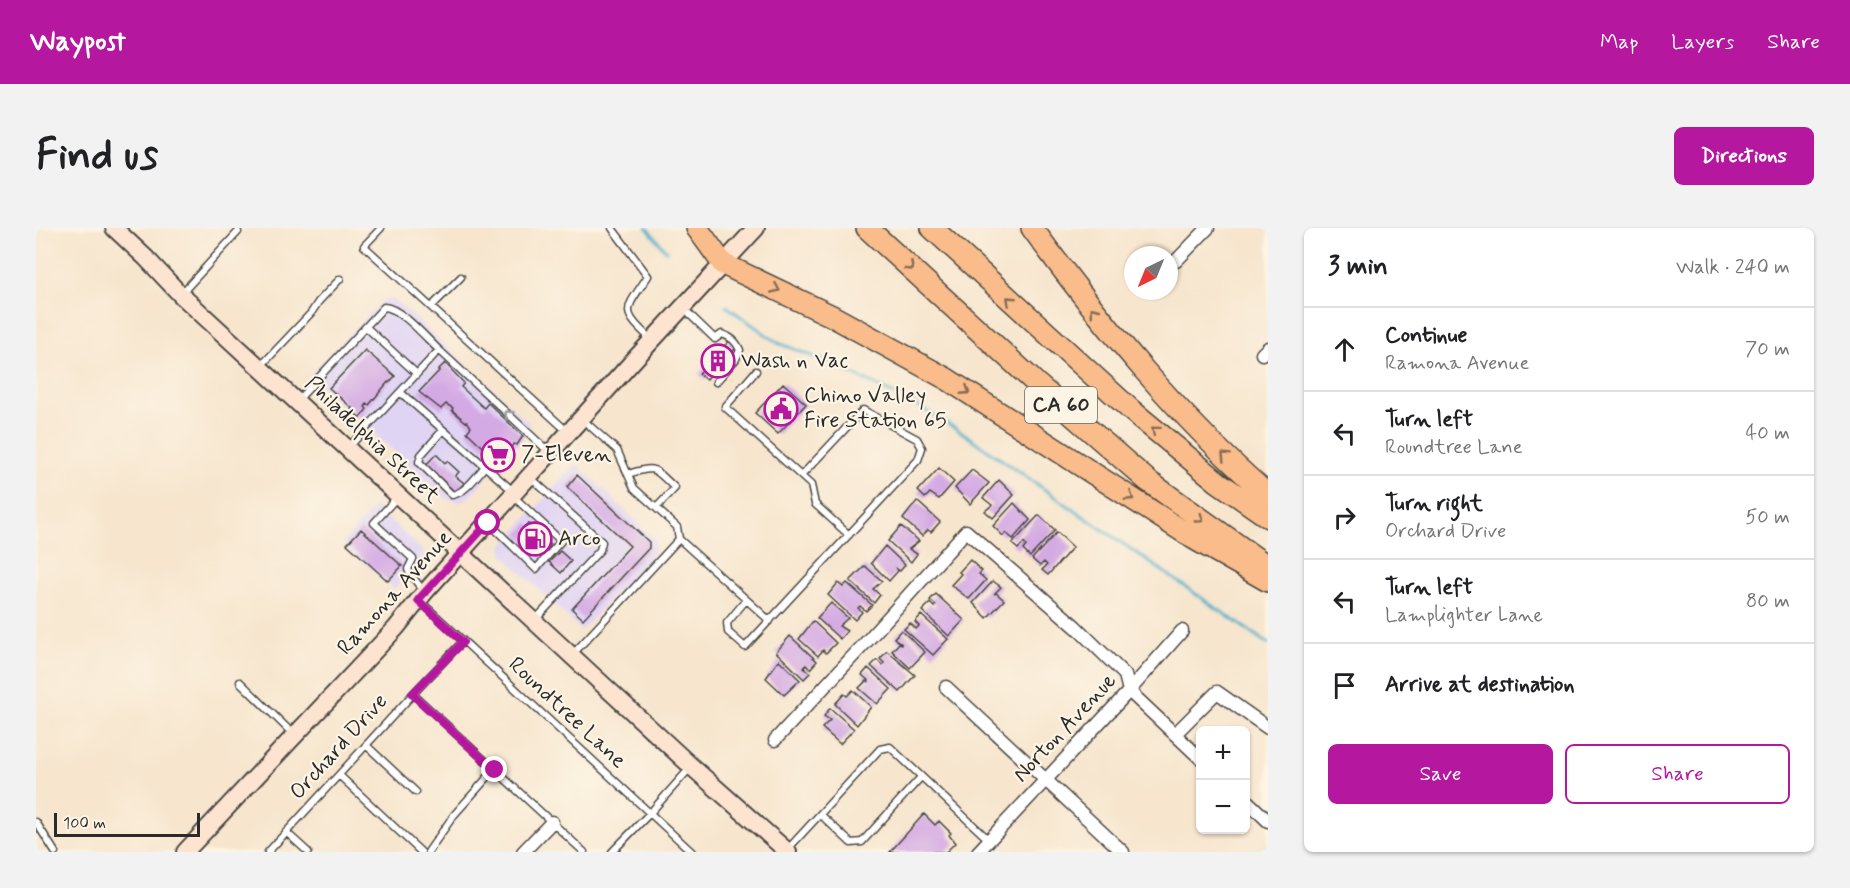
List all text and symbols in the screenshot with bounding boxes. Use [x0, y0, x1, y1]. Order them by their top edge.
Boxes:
text: Waypost [30, 24, 126, 61]
text: Map [1600, 28, 1638, 56]
text: Layers [1671, 28, 1734, 56]
text: Share [1767, 28, 1820, 56]
button: Directions [1674, 127, 1814, 185]
text: Find us [36, 129, 158, 184]
north arrow [1124, 246, 1178, 300]
text: 3 min [1328, 250, 1388, 284]
text: Walk · 240 m [1676, 254, 1790, 281]
one-way arrow [903, 260, 914, 271]
one-way arrow [770, 282, 781, 294]
one-way arrow [1007, 296, 1017, 307]
one-way arrow [1091, 307, 1102, 318]
text: Continue [1385, 322, 1467, 350]
icon: ahead [1328, 333, 1361, 366]
text: 70 m [1745, 336, 1790, 363]
building icon: Wash n Vac [700, 343, 736, 379]
place label: Wash n Vac [741, 347, 848, 375]
text: Ramona Avenue [1385, 350, 1529, 377]
street label: Philadelphia Street [299, 370, 446, 510]
place label: Chino Valley Fire Station 65 [804, 382, 947, 435]
one-way arrow [960, 384, 971, 395]
road number: CA 60 [1025, 387, 1097, 423]
public building icon: Chino Valley Fire Station 65 [763, 391, 799, 427]
text: Turn left [1385, 406, 1473, 434]
one-way arrow [504, 410, 514, 421]
icon: left [1328, 417, 1361, 450]
text: 40 m [1746, 420, 1790, 447]
one-way arrow [1151, 427, 1162, 438]
text: Roundtree Lane [1385, 434, 1523, 461]
supermarket icon: 7-Eleven [480, 437, 516, 473]
place label: 7-Eleven [521, 441, 611, 469]
one-way arrow [1221, 452, 1232, 463]
one-way arrow [1124, 490, 1134, 502]
text: Turn right [1385, 490, 1483, 518]
icon: right [1328, 501, 1361, 534]
text: 50 m [1745, 504, 1790, 531]
route start [474, 509, 500, 535]
one-way arrow [1194, 511, 1205, 522]
text: Orchard Drive [1385, 518, 1506, 545]
fuel station icon: Arco [517, 521, 553, 557]
street label: Ramona Avenue [331, 525, 459, 661]
place label: Arco [558, 525, 601, 553]
text: Turn left [1385, 574, 1473, 602]
icon: left [1328, 585, 1361, 618]
text: 80 m [1746, 588, 1790, 615]
text: Lamplighter Lane [1385, 602, 1543, 629]
street label: Roundtree Lane [502, 651, 632, 775]
street label: Norton Avenue [1007, 668, 1123, 788]
icon: arrive [1328, 669, 1361, 702]
text: Arrive at destination [1385, 671, 1575, 699]
street label: Orchard Drive [284, 688, 394, 806]
map controls [1196, 726, 1250, 834]
button: + [1196, 726, 1250, 780]
button: Save [1328, 744, 1553, 804]
button: Share [1565, 744, 1790, 804]
route end [481, 756, 507, 782]
button: − [1196, 780, 1250, 834]
scale bar [54, 810, 200, 838]
text: 100 m [63, 813, 106, 834]

